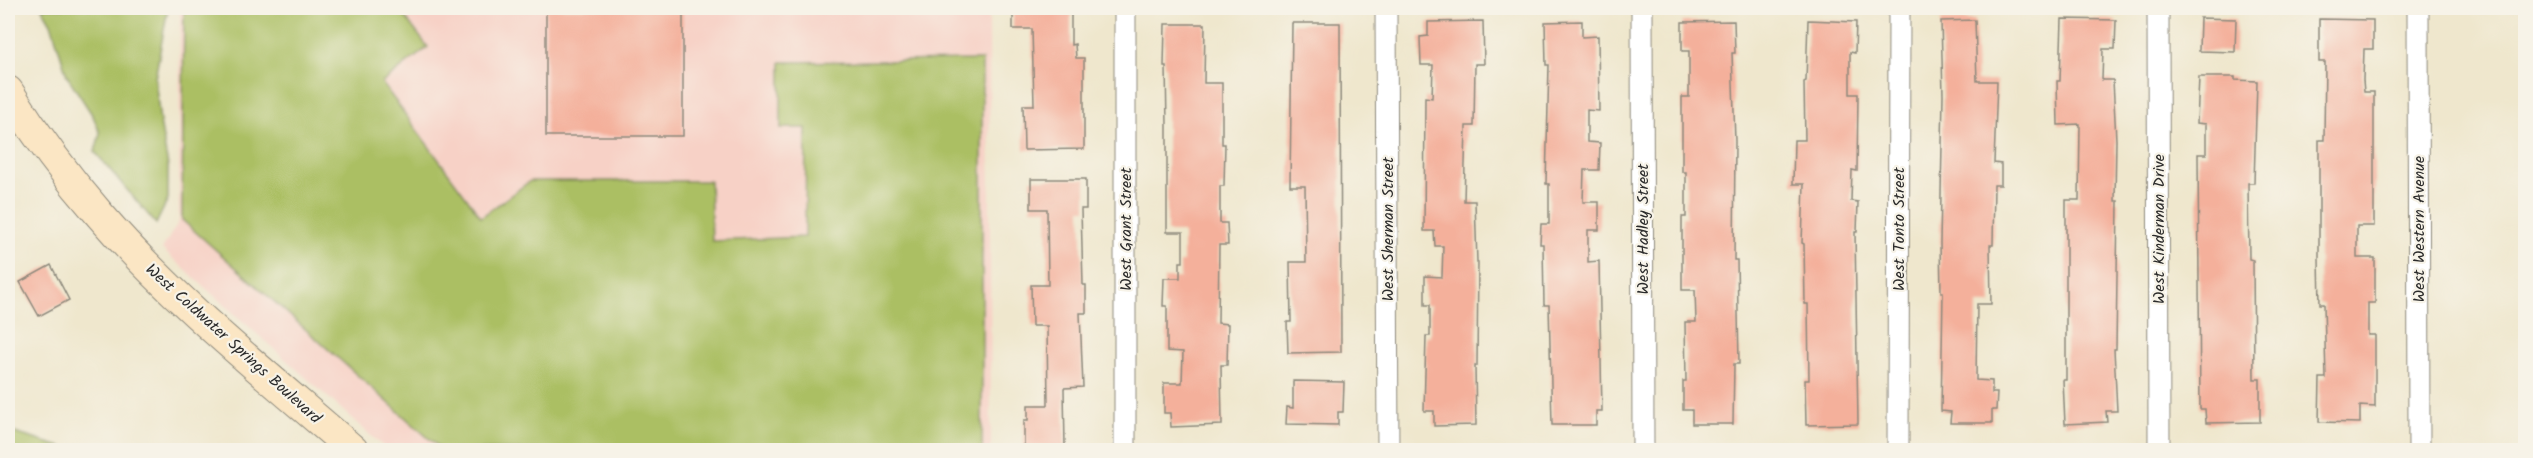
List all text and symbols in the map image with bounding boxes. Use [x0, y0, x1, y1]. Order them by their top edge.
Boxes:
street label: West Kinderman Drive [2147, 154, 2172, 304]
street label: West Sherman Street [1376, 156, 1401, 301]
street label: West Western Avenue [2407, 156, 2432, 302]
street label: West Hadley Street [1631, 163, 1656, 294]
street label: West Grant Street [1114, 166, 1139, 291]
street label: West Tonto Street [1887, 166, 1912, 291]
street label: West Coldwater Springs Boulevard [139, 258, 327, 431]

